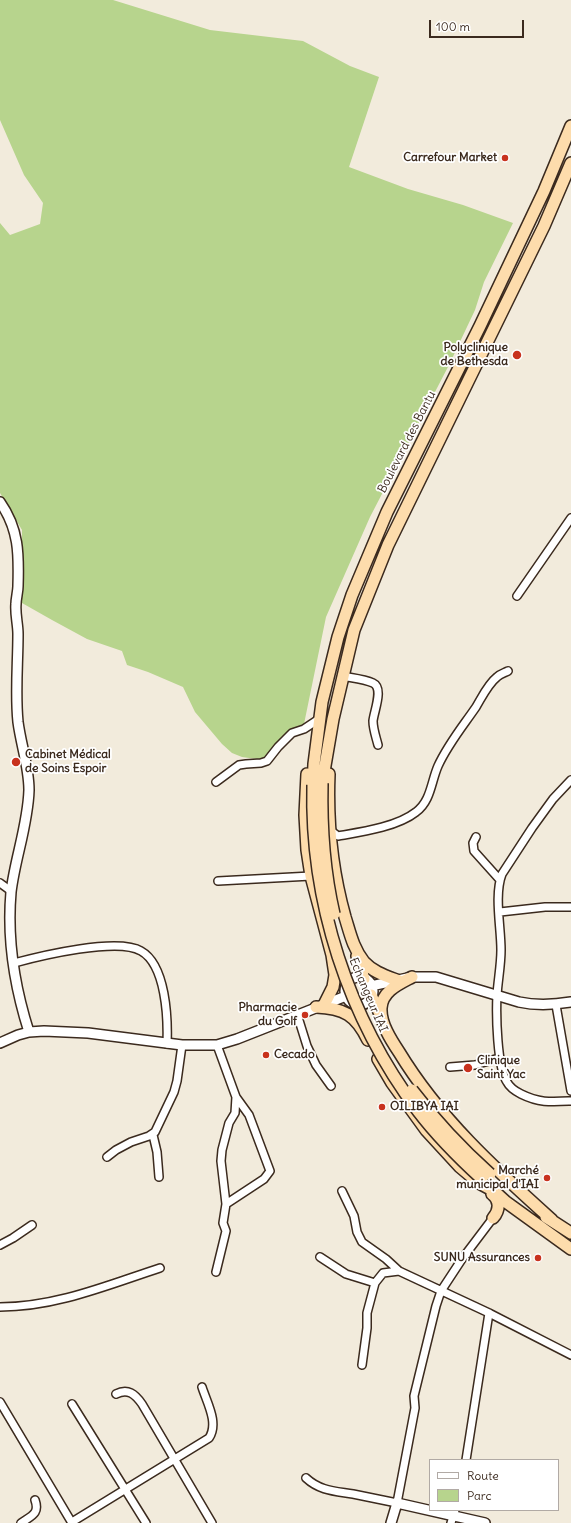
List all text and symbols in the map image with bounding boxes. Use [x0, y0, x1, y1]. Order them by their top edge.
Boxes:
scale bar [431, 12, 526, 38]
text: 100 m [436, 19, 470, 34]
place label: Carrefour Market [403, 151, 497, 165]
marker: Carrefour Market [500, 153, 510, 163]
place label: Polyclinique de Bethesda [441, 341, 508, 369]
marker: Polyclinique de Bethesda [511, 349, 523, 361]
street label: Boulevard des Bantu [375, 389, 439, 495]
place label: Cabinet Médical de Soins Espoir [25, 748, 111, 776]
marker: Cabinet Médical de Soins Espoir [10, 756, 22, 768]
street label: Echangeur IAI [346, 955, 390, 1035]
place label: Pharmacie du Golf [239, 1001, 297, 1029]
marker: Pharmacie du Golf [300, 1010, 310, 1020]
place label: Cecado [274, 1048, 315, 1062]
marker: Cecado [261, 1050, 271, 1060]
place label: Clinique Saint Yac [477, 1054, 526, 1082]
marker: Clinique Saint Yac [462, 1062, 474, 1074]
place label: OILIBYA IAI [390, 1100, 459, 1114]
marker: OILIBYA IAI [377, 1102, 387, 1112]
place label: Marché municipal d'IAI [456, 1164, 539, 1192]
marker: Marché municipal d'IAI [542, 1173, 552, 1183]
place label: SUNU Assurances [434, 1251, 530, 1265]
marker: SUNU Assurances [533, 1253, 543, 1263]
legend [429, 1459, 559, 1511]
text: Route [467, 1468, 499, 1483]
text: Parc [467, 1488, 492, 1503]

